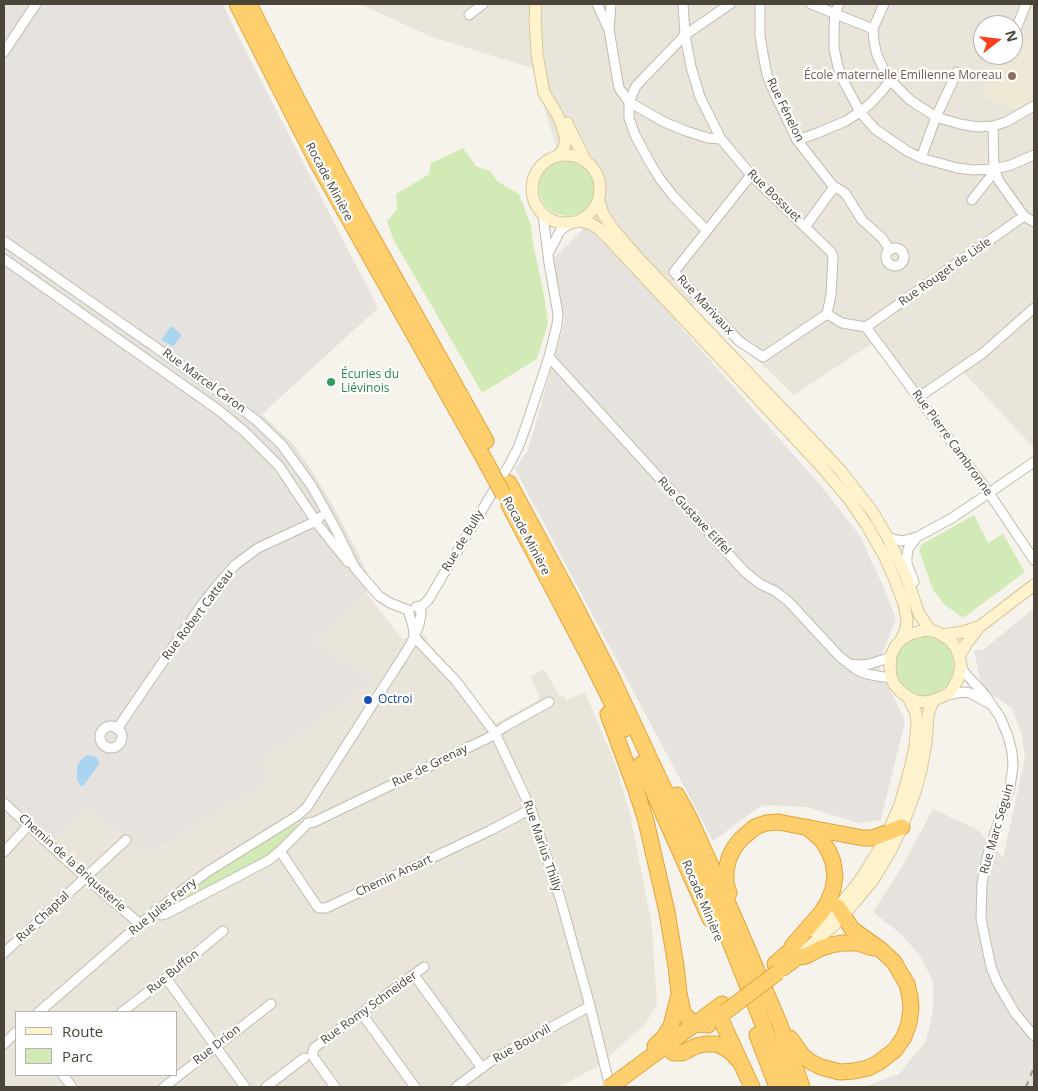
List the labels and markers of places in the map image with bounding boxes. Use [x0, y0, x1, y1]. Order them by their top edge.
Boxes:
place label: École maternelle Emilienne Moreau [804, 69, 1002, 83]
marker: École maternelle Emilienne Moreau [1006, 70, 1018, 82]
place label: Écuries du Liévinois [341, 368, 399, 396]
marker: Écuries du Liévinois [325, 376, 337, 388]
place label: Octroi [378, 693, 413, 707]
marker: Octroi [362, 694, 374, 706]

